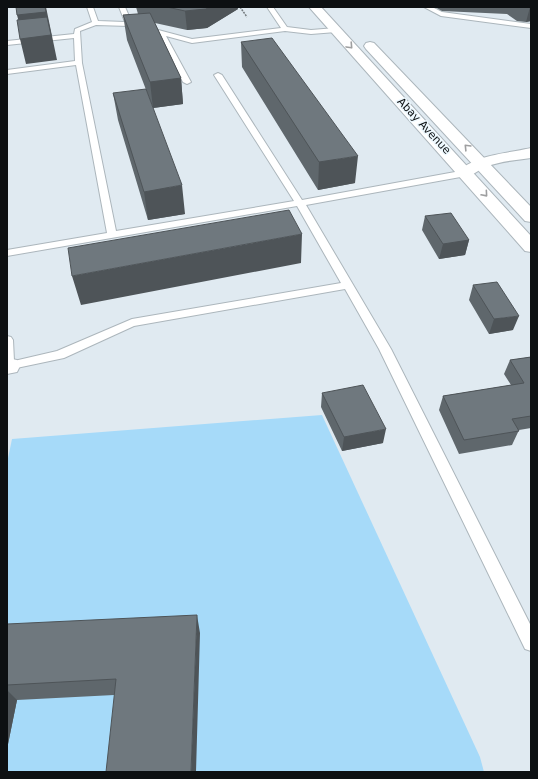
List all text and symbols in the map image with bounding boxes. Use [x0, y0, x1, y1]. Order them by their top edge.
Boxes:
one-way arrow [346, 42, 353, 49]
street label: Abay Avenue [395, 95, 454, 157]
one-way arrow [464, 144, 471, 152]
one-way arrow [481, 190, 488, 197]

